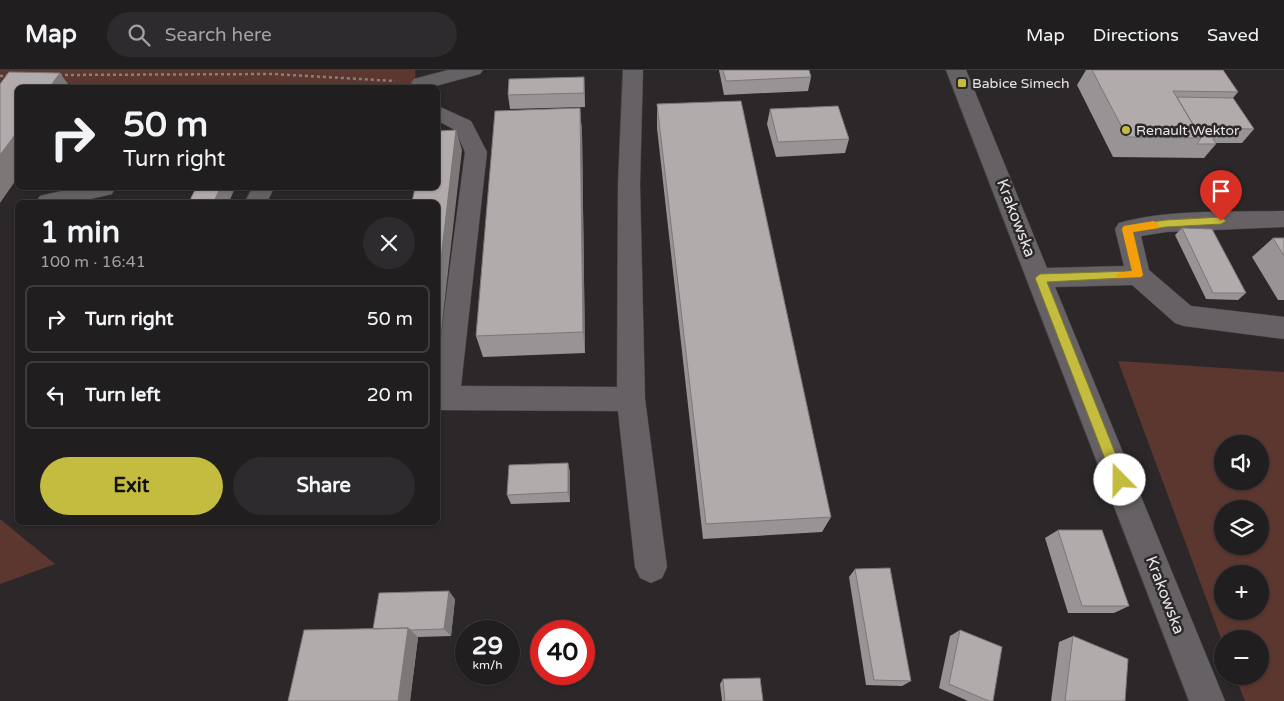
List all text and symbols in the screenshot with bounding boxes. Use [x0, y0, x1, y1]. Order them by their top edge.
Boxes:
search box [107, 12, 457, 57]
text: Map [25, 20, 77, 49]
icon: search [125, 21, 153, 49]
text: Search here [165, 24, 272, 46]
text: Map [1026, 24, 1065, 46]
text: Directions [1093, 24, 1179, 46]
text: Saved [1207, 24, 1259, 46]
place label: Babice Simech [972, 75, 1070, 92]
marker: Babice Simech [956, 77, 968, 89]
text: 50 m [123, 104, 208, 146]
icon: right [40, 105, 105, 170]
place label: Renault Wektor [1136, 122, 1240, 139]
marker: Renault Wektor [1120, 124, 1132, 136]
text: Turn right [123, 146, 225, 172]
pin [1200, 170, 1242, 221]
street label: Krakowska [992, 176, 1040, 260]
icon: arrive [1207, 177, 1235, 205]
text: 1 min [40, 214, 120, 251]
button: close [363, 217, 415, 269]
text: 100 m · 16:41 [40, 252, 146, 272]
icon: right [42, 305, 70, 333]
text: Turn right [85, 308, 173, 330]
text: 50 m [367, 308, 413, 330]
icon: left [42, 381, 70, 409]
text: Turn left [85, 384, 161, 406]
text: 20 m [367, 384, 413, 406]
map controls [1214, 435, 1269, 685]
button: sound [1214, 435, 1269, 490]
position arrow [1093, 453, 1145, 505]
button: Exit [40, 457, 223, 515]
button: Share [233, 457, 415, 515]
button: layers [1214, 500, 1269, 555]
street label: Krakowska [1141, 553, 1189, 637]
button: + [1214, 565, 1269, 620]
speed limit sign: 40 [530, 620, 595, 685]
button: − [1214, 630, 1269, 685]
text: 29 [472, 631, 503, 661]
text: km/h [472, 658, 503, 672]

